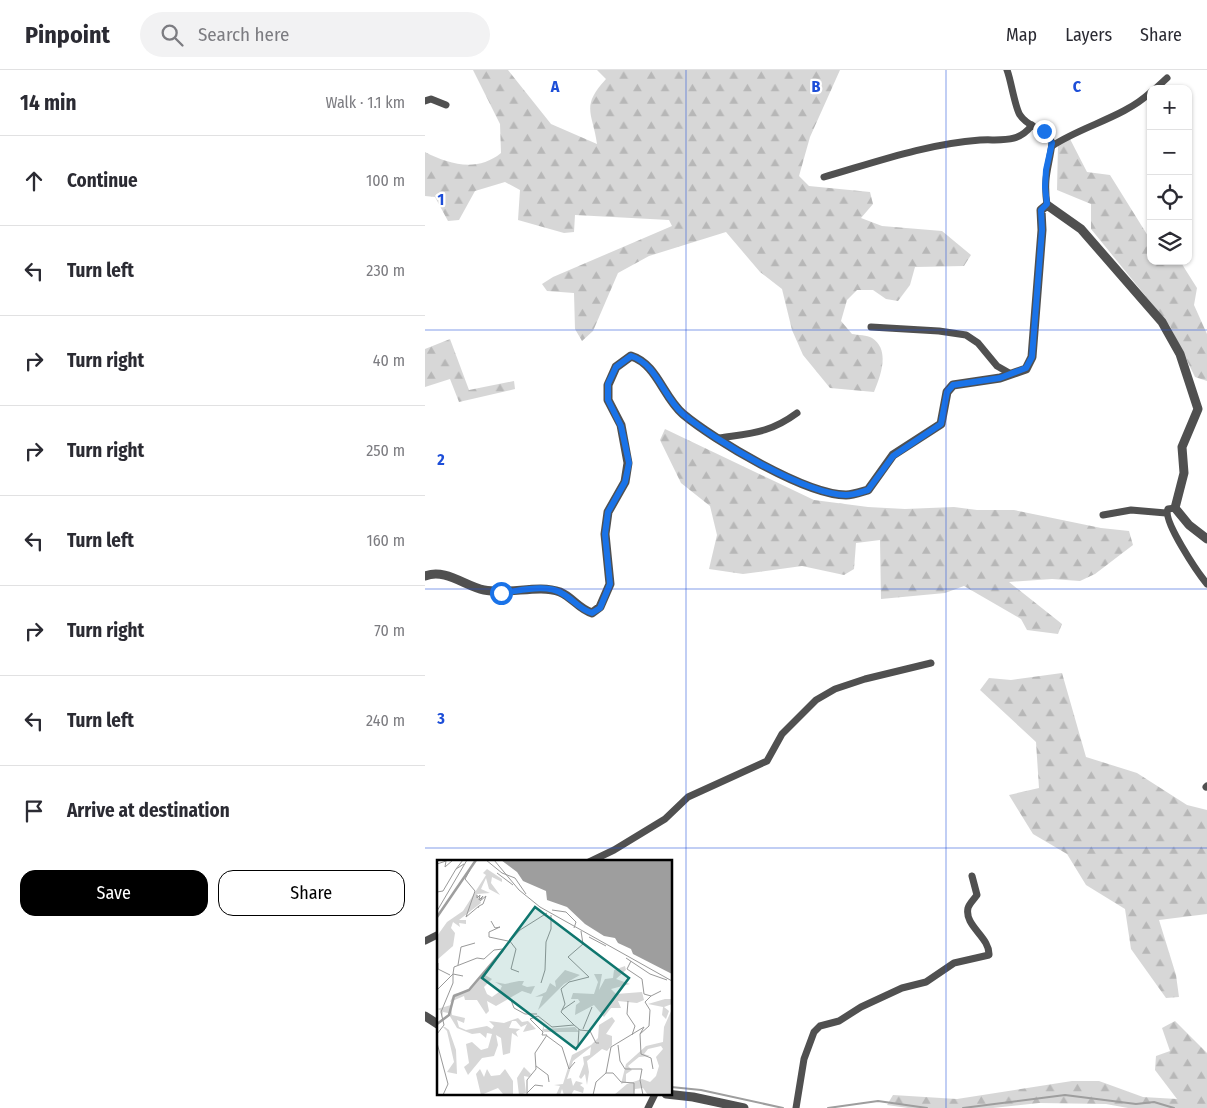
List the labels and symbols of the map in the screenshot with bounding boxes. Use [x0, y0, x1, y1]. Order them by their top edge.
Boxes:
text: A [550, 77, 560, 96]
text: B [812, 77, 821, 96]
text: C [1073, 77, 1082, 96]
route end [1033, 120, 1056, 143]
text: 1 [438, 190, 444, 209]
text: 2 [436, 450, 445, 469]
route start [490, 582, 513, 605]
text: 3 [436, 709, 445, 728]
inset map [437, 860, 673, 1096]

